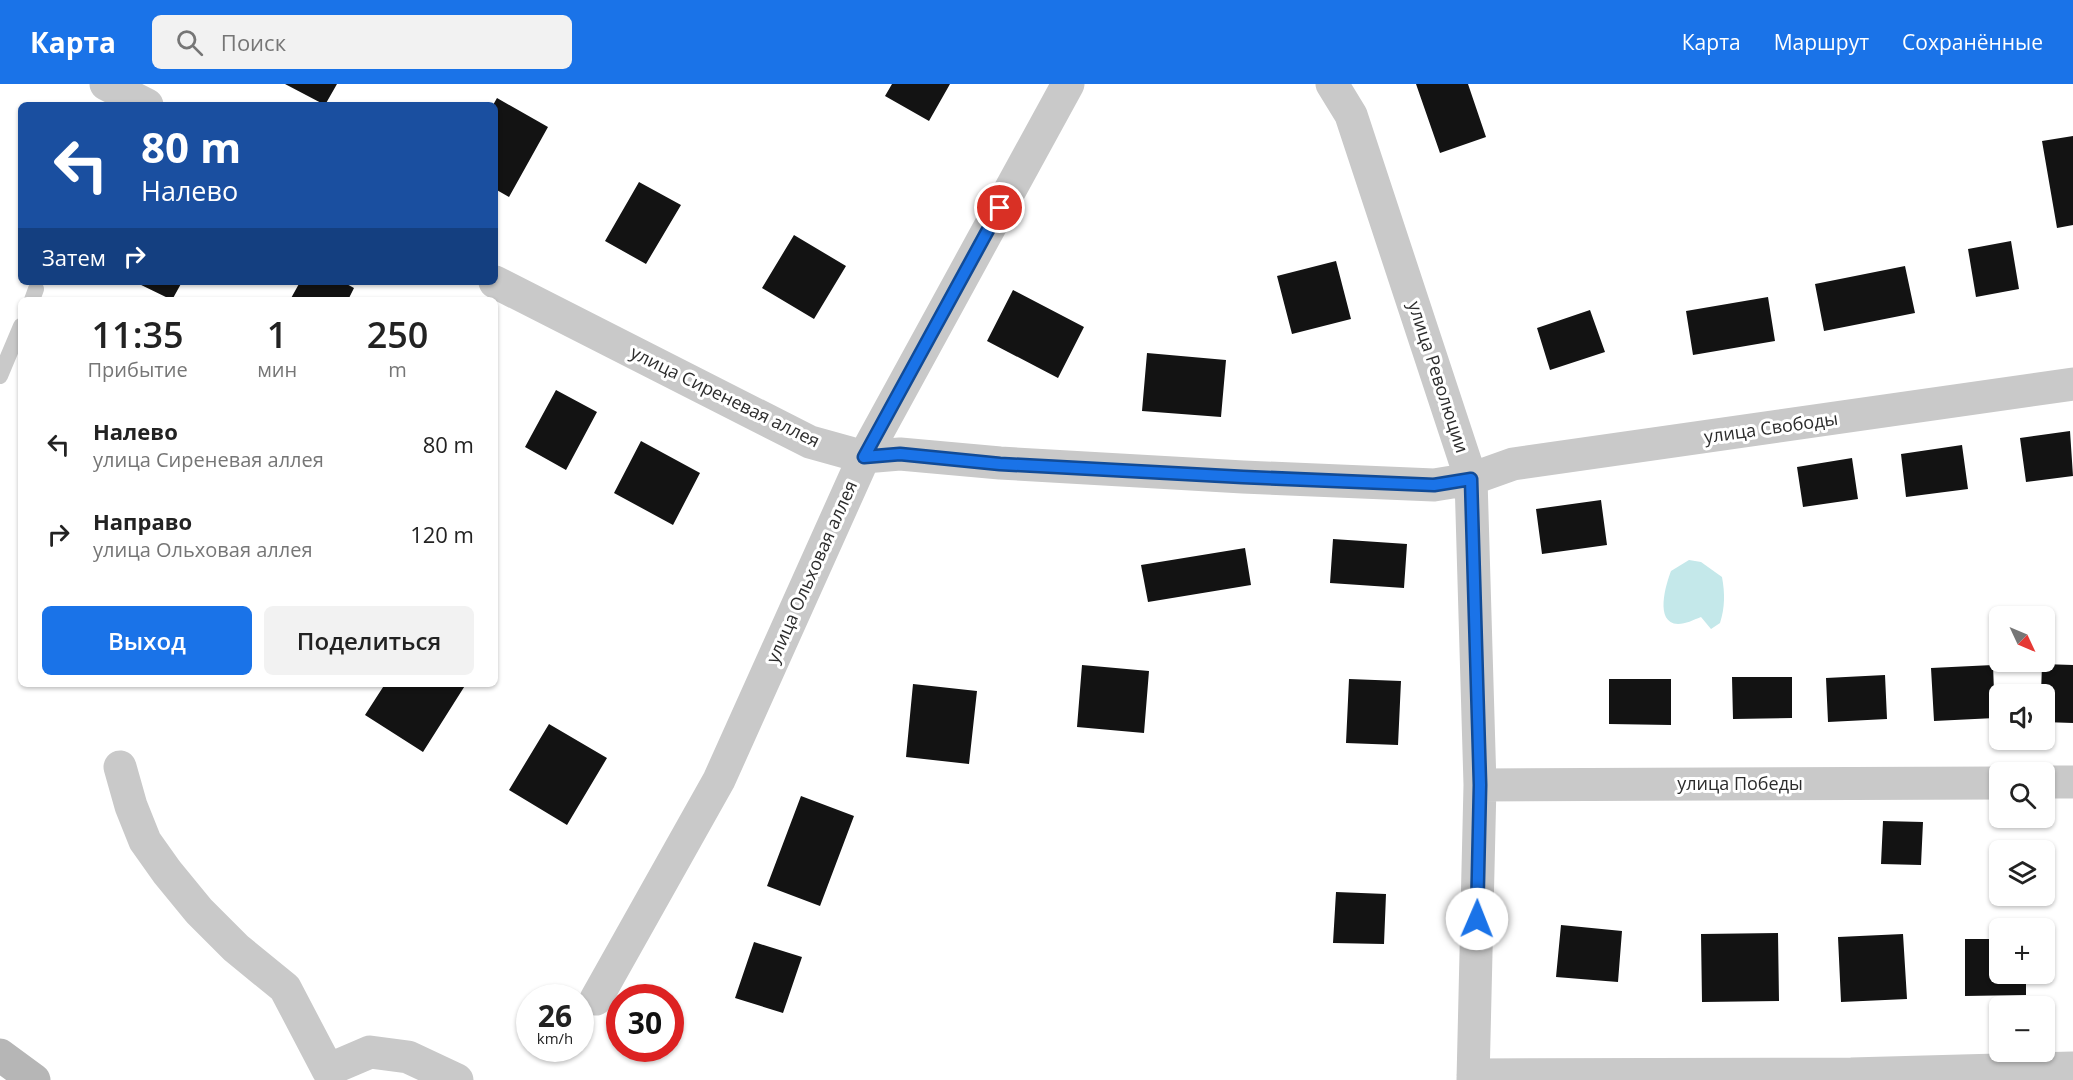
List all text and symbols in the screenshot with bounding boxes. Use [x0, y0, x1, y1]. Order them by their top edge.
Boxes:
search box [152, 15, 572, 69]
text: Карта [30, 23, 116, 61]
icon: search [173, 26, 206, 59]
text: Поиск [221, 27, 286, 57]
text: Карта [1682, 28, 1741, 56]
text: Маршрут [1774, 28, 1869, 56]
text: Сохранённые [1902, 28, 2043, 56]
text: 80 m [141, 118, 241, 175]
icon: left [42, 126, 120, 204]
text: Налево [141, 172, 238, 209]
pin [974, 182, 1025, 233]
icon: arrive [983, 191, 1016, 224]
icon: right [118, 240, 151, 273]
text: Затем [42, 242, 106, 272]
street label: улица Революции [1403, 298, 1475, 456]
text: 11:35 [91, 310, 184, 359]
text: 1 [267, 310, 287, 359]
text: 250 [367, 310, 428, 359]
street label: улица Сиреневая аллея [627, 340, 824, 452]
text: Прибытие [88, 356, 188, 383]
text: мин [257, 356, 297, 383]
text: m [388, 356, 407, 383]
street label: улица Свободы [1702, 406, 1839, 448]
text: Налево [93, 416, 178, 446]
icon: left [42, 428, 75, 461]
text: 80 m [423, 429, 474, 459]
text: улица Сиреневая аллея [93, 446, 324, 473]
street label: улица Ольховая аллея [760, 476, 862, 667]
text: Направо [93, 506, 192, 536]
icon: right [42, 518, 75, 551]
text: 120 m [410, 519, 474, 549]
text: улица Ольховая аллея [93, 536, 312, 563]
button: Выход [42, 606, 252, 675]
button: Поделиться [264, 606, 474, 675]
north arrow [1989, 606, 2055, 672]
map controls [1989, 606, 2055, 1062]
button: sound [1989, 684, 2055, 750]
button: search [1989, 762, 2055, 828]
street label: улица Победы [1677, 771, 1803, 795]
button: layers [1989, 840, 2055, 906]
position arrow [1445, 887, 1509, 951]
button: + [1989, 918, 2055, 984]
speed limit sign: 30 [606, 984, 684, 1062]
text: 26 [538, 995, 572, 1036]
button: − [1989, 996, 2055, 1062]
text: km/h [537, 1028, 573, 1048]

